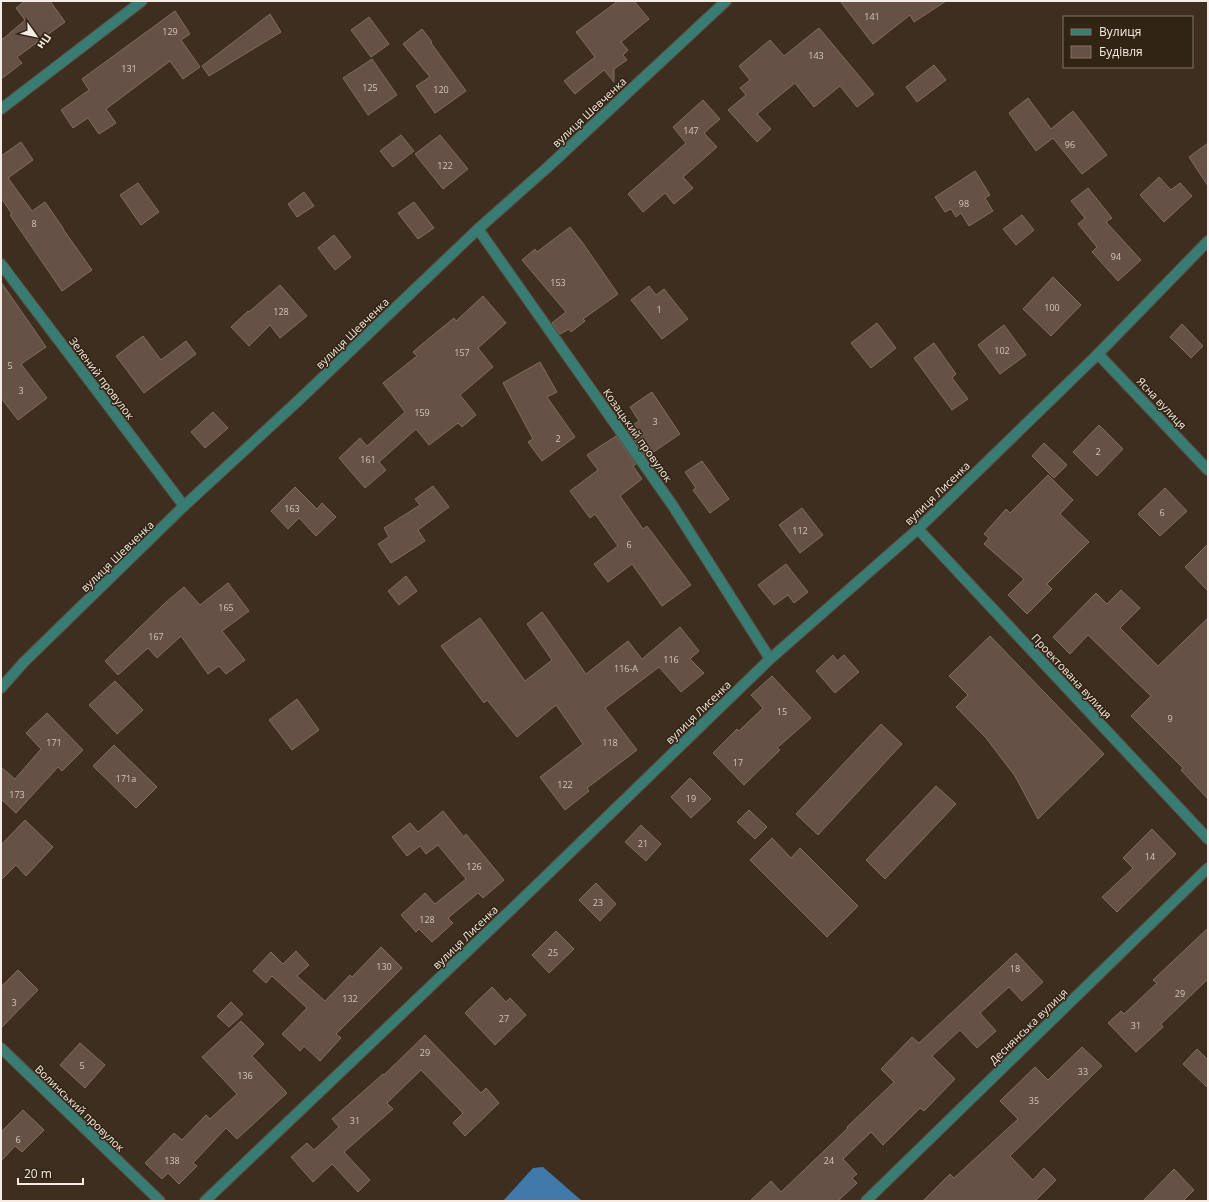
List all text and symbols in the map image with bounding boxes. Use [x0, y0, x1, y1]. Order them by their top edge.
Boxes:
house number: 141 [864, 10, 880, 23]
north arrow [16, 16, 56, 56]
legend [1063, 16, 1193, 68]
text: Вулиця [1099, 23, 1141, 40]
house number: 129 [162, 25, 178, 38]
text: Пн [34, 31, 55, 52]
text: Будівля [1099, 43, 1143, 60]
house number: 143 [808, 49, 824, 62]
house number: 131 [121, 62, 137, 75]
street label: вулиця Шевченка [549, 74, 629, 150]
house number: 125 [362, 81, 378, 94]
house number: 120 [433, 83, 449, 96]
house number: 147 [683, 124, 699, 137]
house number: 96 [1065, 138, 1075, 151]
house number: 122 [437, 159, 453, 172]
house number: 98 [959, 197, 969, 210]
house number: 8 [31, 217, 37, 230]
house number: 94 [1111, 250, 1121, 263]
house number: 153 [550, 276, 566, 289]
street label: вулиця Шевченка [312, 294, 392, 372]
house number: 100 [1044, 301, 1060, 314]
house number: 1 [656, 303, 662, 316]
house number: 128 [273, 305, 289, 318]
street label: Зелений провулок [66, 334, 138, 422]
house number: 102 [994, 344, 1010, 357]
house number: 157 [454, 346, 470, 359]
house number: 5 [7, 359, 13, 372]
street label: Ясна вулиця [1134, 374, 1190, 432]
house number: 3 [18, 384, 24, 397]
street label: Козацький провулок [600, 385, 676, 485]
house number: 159 [414, 406, 430, 419]
house number: 3 [652, 415, 658, 428]
house number: 2 [555, 432, 561, 445]
house number: 2 [1095, 445, 1101, 458]
house number: 161 [360, 453, 376, 466]
street label: вулиця Лисенка [901, 458, 973, 528]
house number: 163 [284, 502, 300, 515]
house number: 6 [1159, 506, 1165, 519]
street label: вулиця Шевченка [77, 517, 157, 595]
house number: 112 [792, 524, 808, 537]
house number: 6 [626, 538, 632, 551]
house number: 165 [218, 601, 234, 614]
house number: 167 [148, 630, 164, 643]
street label: Проектована вулиця [1029, 630, 1115, 722]
house number: 116 [663, 653, 679, 666]
house number: 116-А [614, 662, 638, 675]
street label: вулиця Лисенка [662, 677, 734, 747]
house number: 15 [777, 705, 787, 718]
house number: 9 [1167, 712, 1173, 725]
house number: 171 [46, 736, 62, 749]
house number: 118 [602, 736, 618, 749]
house number: 17 [733, 756, 743, 769]
house number: 171а [116, 772, 136, 785]
house number: 122 [557, 778, 573, 791]
house number: 173 [9, 788, 25, 801]
house number: 19 [686, 792, 696, 805]
house number: 21 [638, 837, 648, 850]
house number: 14 [1145, 850, 1155, 863]
house number: 126 [466, 860, 482, 873]
house number: 23 [593, 896, 603, 909]
street label: вулиця Лисенка [429, 902, 501, 972]
house number: 128 [419, 913, 435, 926]
house number: 25 [548, 946, 558, 959]
house number: 130 [376, 960, 392, 973]
house number: 18 [1010, 962, 1020, 975]
street label: Деснянська вулиця [986, 985, 1070, 1067]
house number: 29 [1175, 987, 1185, 1000]
house number: 132 [342, 992, 358, 1005]
house number: 3 [11, 996, 17, 1009]
house number: 27 [499, 1012, 509, 1025]
house number: 31 [1131, 1019, 1141, 1032]
house number: 29 [420, 1046, 430, 1059]
house number: 5 [79, 1059, 85, 1072]
street label: Волинський провулок [32, 1061, 128, 1155]
house number: 33 [1078, 1065, 1088, 1078]
house number: 136 [237, 1069, 253, 1082]
house number: 35 [1029, 1094, 1039, 1107]
house number: 31 [350, 1114, 360, 1127]
house number: 6 [15, 1133, 21, 1146]
house number: 138 [164, 1154, 180, 1167]
house number: 24 [824, 1154, 834, 1167]
scale bar [18, 1160, 83, 1186]
text: 20 m [24, 1165, 52, 1182]

